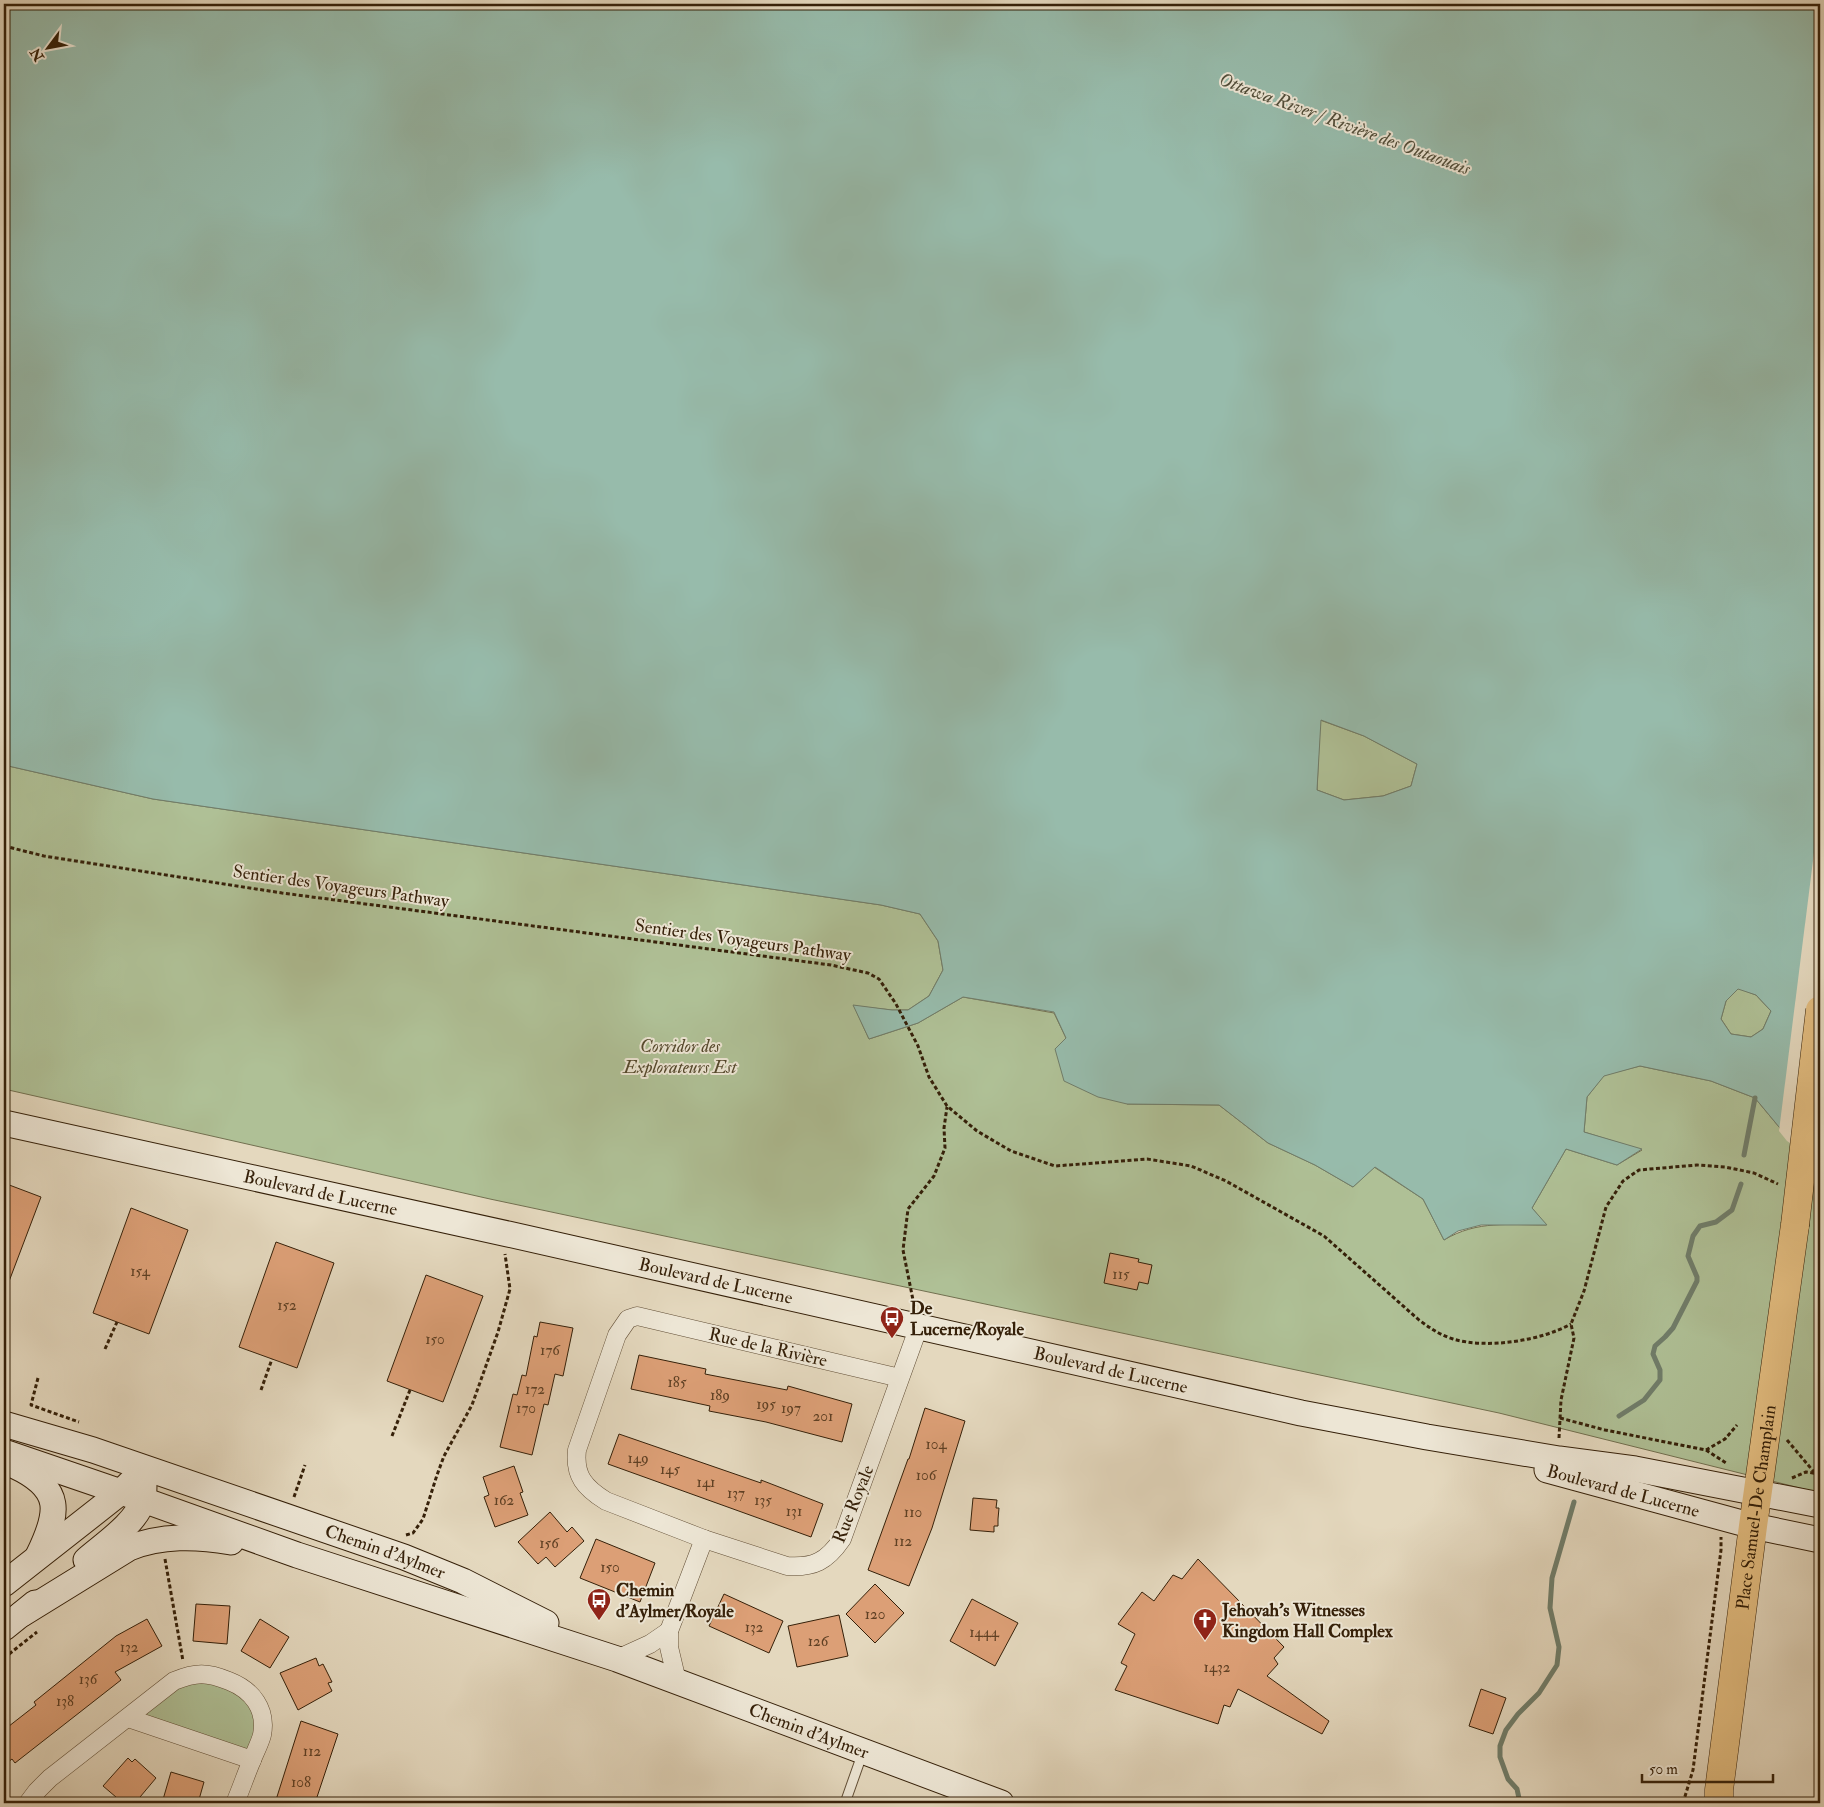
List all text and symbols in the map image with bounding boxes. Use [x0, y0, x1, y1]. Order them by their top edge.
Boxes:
north arrow [22, 22, 72, 72]
text: N [27, 44, 48, 65]
water label: Ottawa River / Rivière des Outaouais [1216, 67, 1474, 181]
street label: Sentier des Voyageurs Pathway [231, 860, 451, 913]
street label: Sentier des Voyageurs Pathway [633, 914, 853, 967]
park label: Corridor des Explorateurs Est [622, 1035, 737, 1079]
street label: Boulevard de Lucerne [241, 1165, 400, 1221]
street label: Boulevard de Lucerne [636, 1253, 795, 1310]
house number: 154 [130, 1262, 151, 1281]
house number: 115 [1112, 1265, 1130, 1284]
house number: 152 [277, 1296, 297, 1315]
place label: De Lucerne/Royale [910, 1297, 1024, 1341]
bus stop icon: De Lucerne/Royale [879, 1305, 905, 1339]
street label: Rue de la Rivière [706, 1323, 830, 1372]
house number: 150 [425, 1330, 445, 1349]
house number: 176 [540, 1341, 561, 1360]
street label: Boulevard de Lucerne [1031, 1342, 1190, 1399]
house number: 185 [668, 1373, 687, 1392]
house number: 172 [525, 1380, 545, 1399]
house number: 189 [710, 1386, 730, 1405]
house number: 195 [756, 1395, 776, 1414]
house number: 170 [516, 1399, 536, 1418]
house number: 197 [781, 1399, 801, 1418]
street label: Place Samuel-De Champlain [1731, 1404, 1782, 1611]
house number: 201 [813, 1407, 833, 1426]
house number: 104 [926, 1435, 947, 1454]
house number: 149 [627, 1449, 649, 1468]
street label: Boulevard de Lucerne [1544, 1459, 1702, 1523]
house number: 145 [660, 1460, 680, 1479]
street label: Rue Royale [827, 1461, 880, 1546]
house number: 106 [916, 1466, 938, 1485]
house number: 141 [697, 1473, 715, 1492]
house number: 137 [727, 1484, 745, 1503]
house number: 162 [494, 1491, 515, 1510]
house number: 135 [754, 1491, 772, 1510]
house number: 131 [786, 1502, 802, 1521]
house number: 110 [904, 1503, 922, 1522]
street label: Chemin d'Aylmer [322, 1520, 449, 1585]
house number: 112 [894, 1532, 913, 1551]
house number: 156 [539, 1534, 560, 1553]
house number: 150 [600, 1558, 620, 1577]
place label: Chemin d'Aylmer/Royale [616, 1579, 734, 1623]
bus stop icon: Chemin d'Aylmer/Royale [586, 1587, 612, 1621]
place label: Jehovah's Witnesses Kingdom Hall Complex [1221, 1599, 1394, 1643]
house number: 120 [865, 1605, 885, 1624]
church icon: Jehovah's Witnesses Kingdom Hall Complex [1192, 1607, 1218, 1641]
house number: 132 [745, 1618, 764, 1637]
house number: 1444 [969, 1623, 1000, 1642]
house number: 126 [808, 1632, 830, 1651]
house number: 132 [120, 1638, 139, 1657]
house number: 1432 [1204, 1658, 1231, 1677]
house number: 136 [79, 1670, 99, 1689]
house number: 138 [56, 1692, 74, 1711]
street label: Chemin d'Aylmer [745, 1698, 872, 1764]
house number: 112 [303, 1742, 322, 1761]
scale bar [1642, 1752, 1773, 1784]
text: 50 m [1649, 1760, 1678, 1779]
house number: 108 [291, 1773, 311, 1792]

